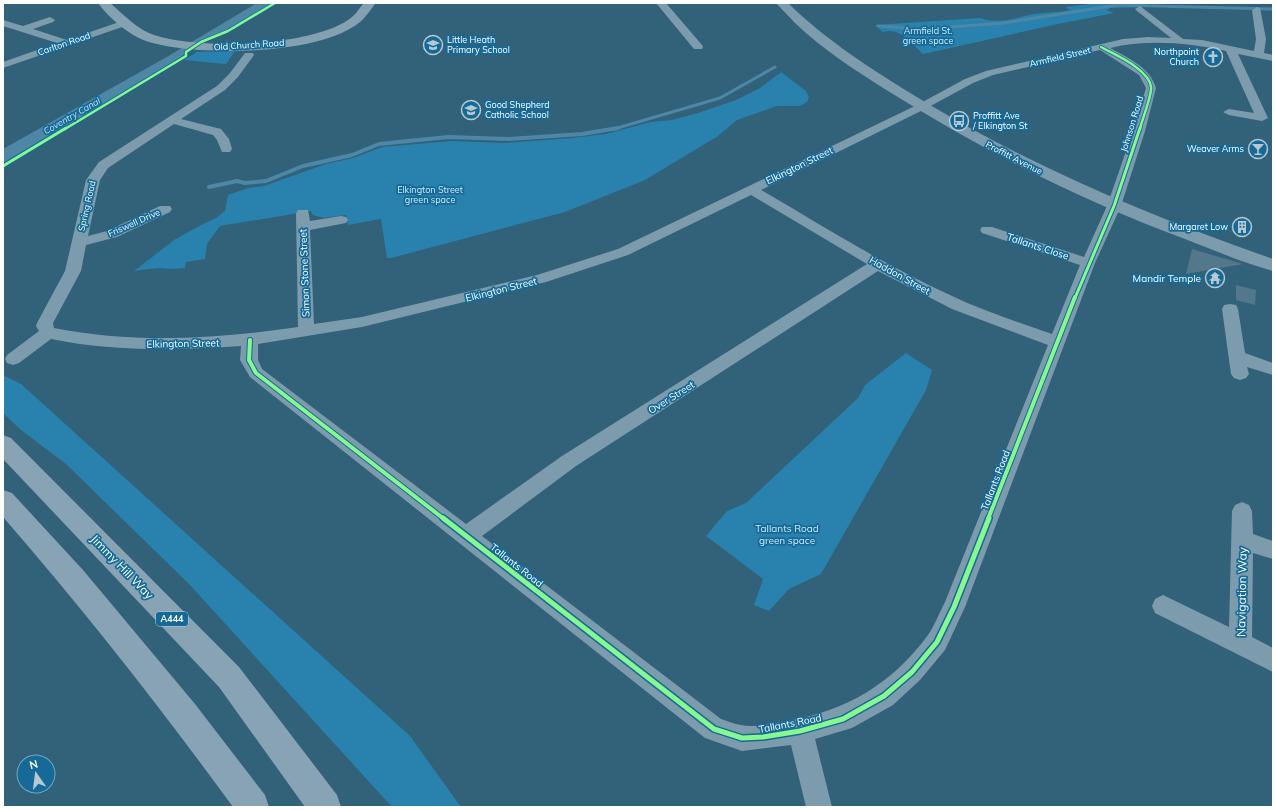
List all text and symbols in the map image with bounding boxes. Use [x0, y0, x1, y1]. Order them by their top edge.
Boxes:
park label: Armfield St. green space [903, 25, 953, 46]
street label: Carlton Road [36, 29, 92, 58]
school or university icon: Little Heath Primary School [422, 34, 444, 56]
place label: Little Heath Primary School [447, 34, 510, 56]
street label: Old Church Road [213, 37, 285, 52]
street label: Armfield Street [1028, 44, 1092, 69]
place label: Northpoint Church [1154, 46, 1199, 67]
church icon: Northpoint Church [1202, 46, 1224, 68]
water label: Coventry Canal [41, 94, 103, 137]
street label: Johnson Road [1118, 95, 1145, 153]
school or university icon: Good Shepherd Catholic School [460, 99, 482, 121]
place label: Good Shepherd Catholic School [485, 99, 550, 120]
bus stop icon: Proffitt Ave / Elkington St [948, 110, 970, 132]
place label: Proffitt Ave / Elkington St [972, 110, 1027, 131]
bar icon: Weaver Arms [1247, 138, 1269, 160]
street label: Proffitt Avenue [984, 139, 1044, 177]
street label: Elkington Street [764, 143, 835, 187]
place label: Weaver Arms [1187, 143, 1244, 154]
street label: Spring Road [75, 180, 98, 232]
park label: Elkington Street green space [397, 184, 463, 205]
street label: Friswell Drive [106, 206, 162, 239]
building icon: Margaret Low [1231, 216, 1253, 238]
place label: Margaret Low [1169, 221, 1228, 232]
street label: Simon Stone Street [296, 228, 313, 317]
street label: Tallants Close [1005, 230, 1070, 263]
street label: Haddon Street [867, 253, 933, 298]
temple icon: Mandir Temple [1204, 267, 1226, 289]
place label: Mandir Temple [1133, 272, 1201, 285]
street label: Elkington Street [464, 274, 539, 305]
street label: Elkington Street [146, 336, 220, 351]
street label: Over Street [646, 378, 697, 417]
street label: Tallants Road [978, 448, 1013, 512]
park label: Tallants Road green space [755, 522, 819, 547]
street label: Jimmy Hill Way [88, 531, 157, 603]
street label: Tallants Road [488, 541, 546, 590]
street label: Navigation Way [1233, 546, 1250, 637]
road number: A444 [156, 612, 188, 626]
street label: Tallants Road [758, 711, 822, 736]
north arrow [16, 754, 56, 794]
text: N [28, 756, 39, 772]

